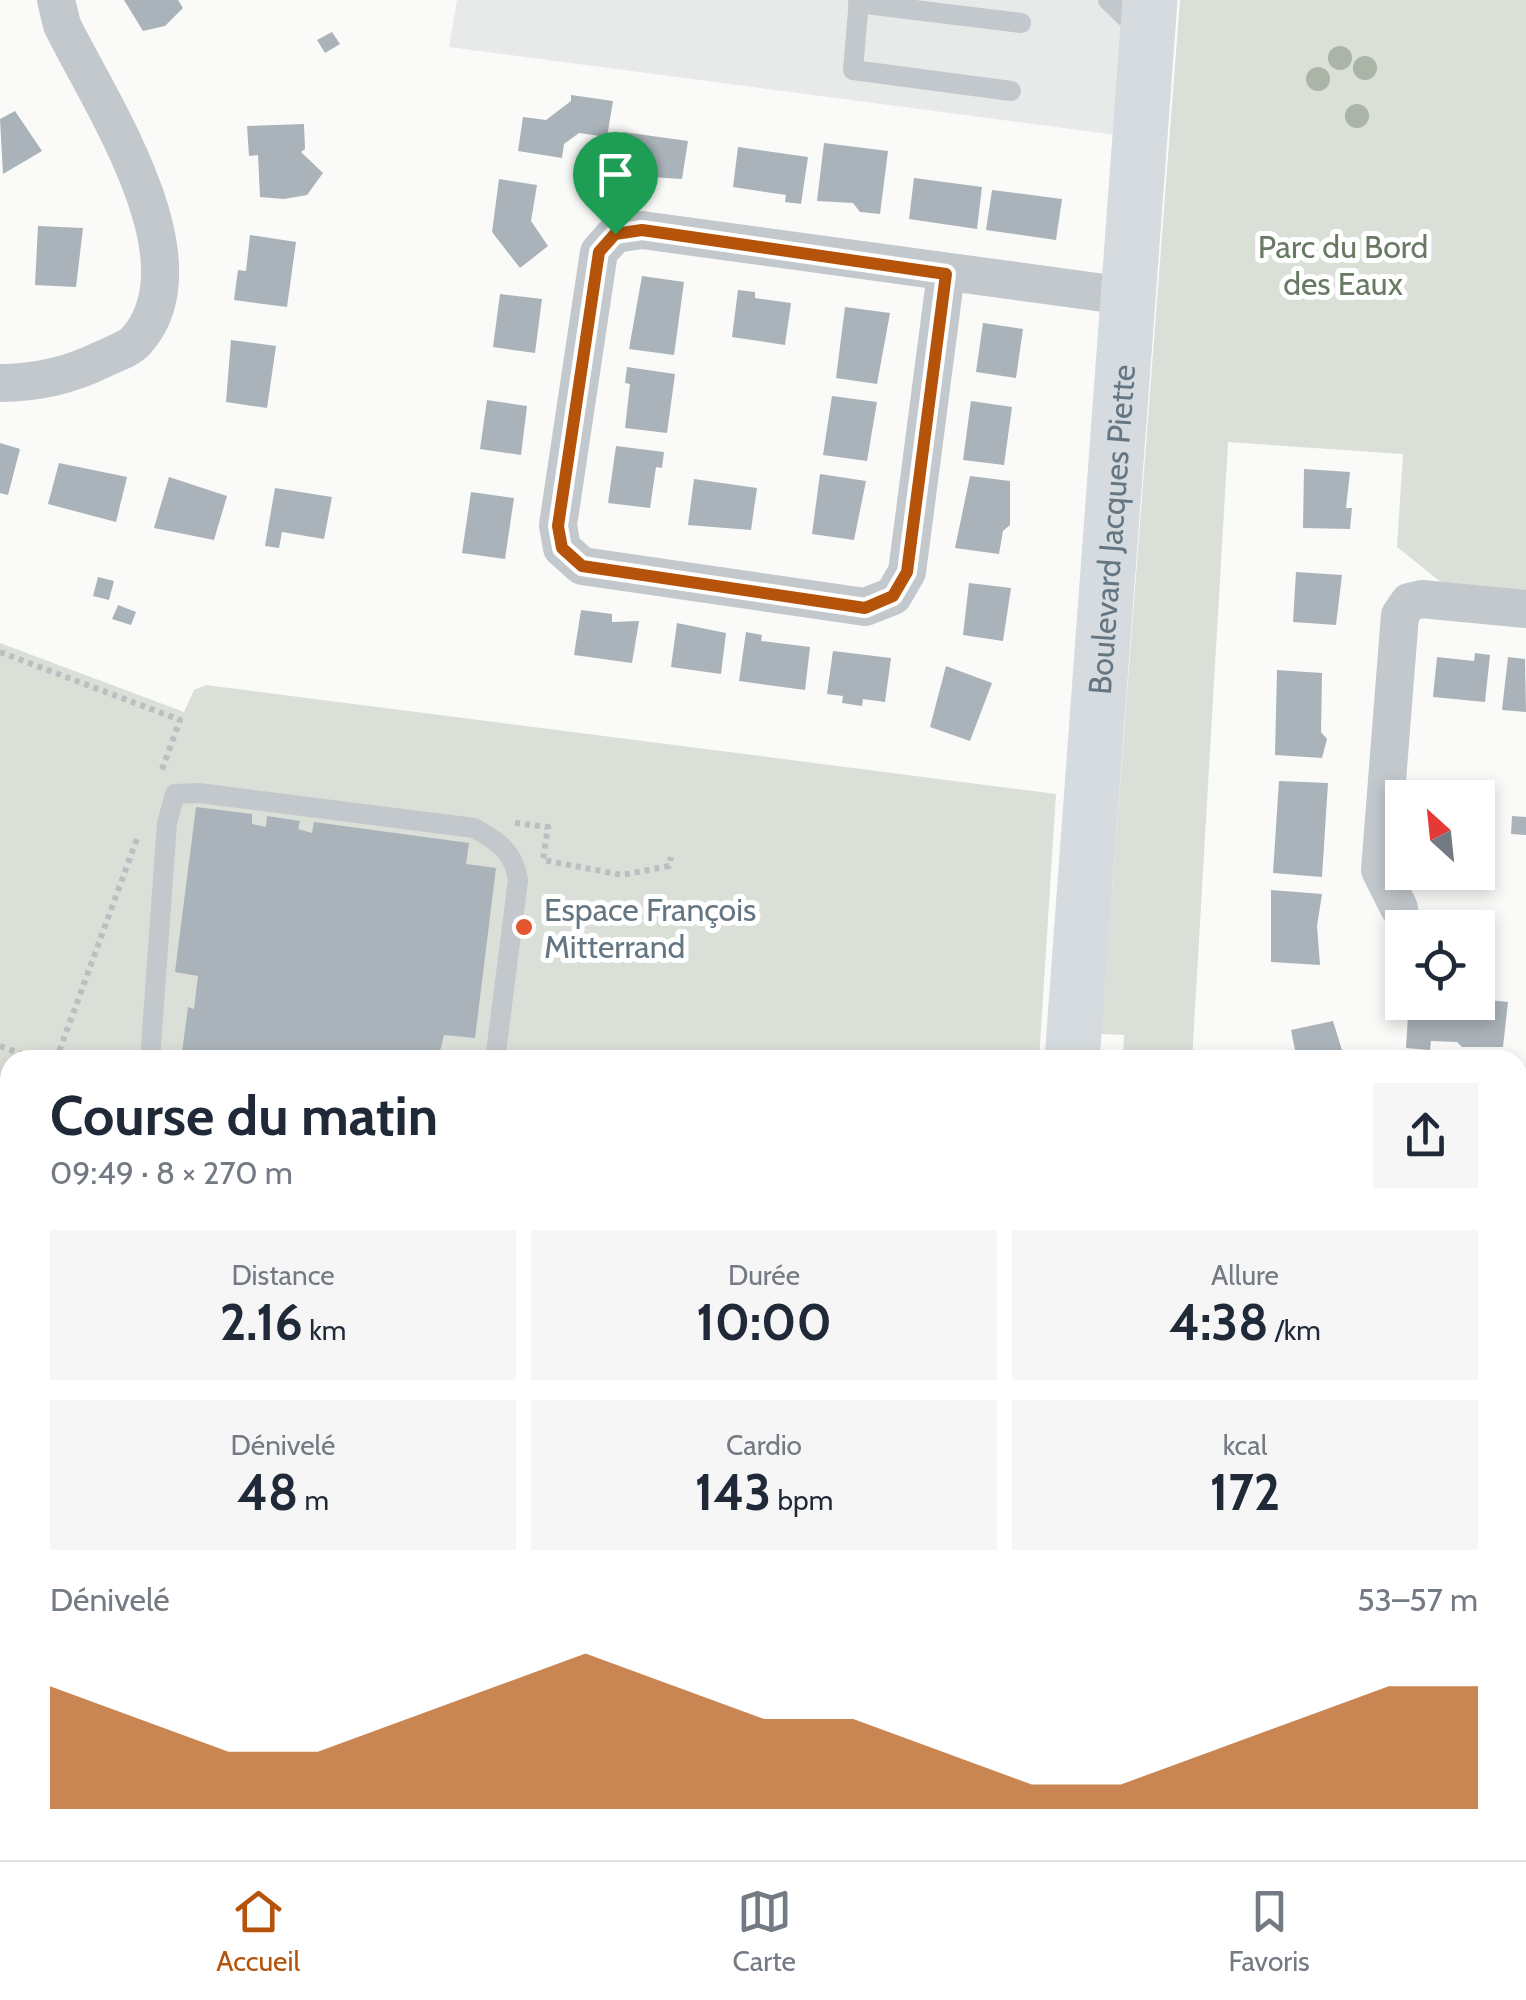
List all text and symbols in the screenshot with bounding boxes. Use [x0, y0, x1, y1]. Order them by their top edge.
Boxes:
pin [573, 132, 658, 235]
icon: arrive [588, 147, 643, 202]
park label: Parc du Bord des Eaux [1258, 227, 1428, 303]
street label: Boulevard Jacques Piette [1079, 363, 1143, 696]
north arrow [1385, 780, 1495, 890]
map controls [1385, 780, 1495, 1020]
place label: Espace François Mitterrand [544, 890, 756, 966]
button: locate [1385, 910, 1495, 1020]
marker: Espace François Mitterrand [513, 916, 535, 938]
text: Course du matin [50, 1082, 438, 1149]
button: share [1373, 1083, 1478, 1188]
text: 09:49 · 8 × 270 m [50, 1153, 293, 1192]
text: Distance [231, 1258, 335, 1292]
text: Durée [728, 1258, 800, 1292]
text: Allure [1211, 1258, 1279, 1292]
text: 2.16 [220, 1292, 303, 1353]
text: 10:00 [696, 1292, 832, 1353]
text: 4:38 [1169, 1292, 1268, 1353]
text: km [303, 1313, 346, 1347]
text: /km [1268, 1313, 1321, 1347]
text: Dénivelé [231, 1428, 335, 1462]
text: Cardio [726, 1428, 802, 1462]
text: kcal [1223, 1428, 1267, 1462]
text: 48 [237, 1462, 298, 1523]
text: 143 [695, 1462, 771, 1523]
text: 172 [1210, 1462, 1280, 1523]
text: m [298, 1483, 329, 1517]
text: bpm [771, 1483, 833, 1517]
text: Dénivelé [50, 1580, 170, 1619]
text: 53–57 m [1357, 1580, 1478, 1619]
tab: Accueil [216, 1884, 300, 1978]
tab: Carte [733, 1884, 796, 1978]
tab: Favoris [1228, 1884, 1310, 1978]

